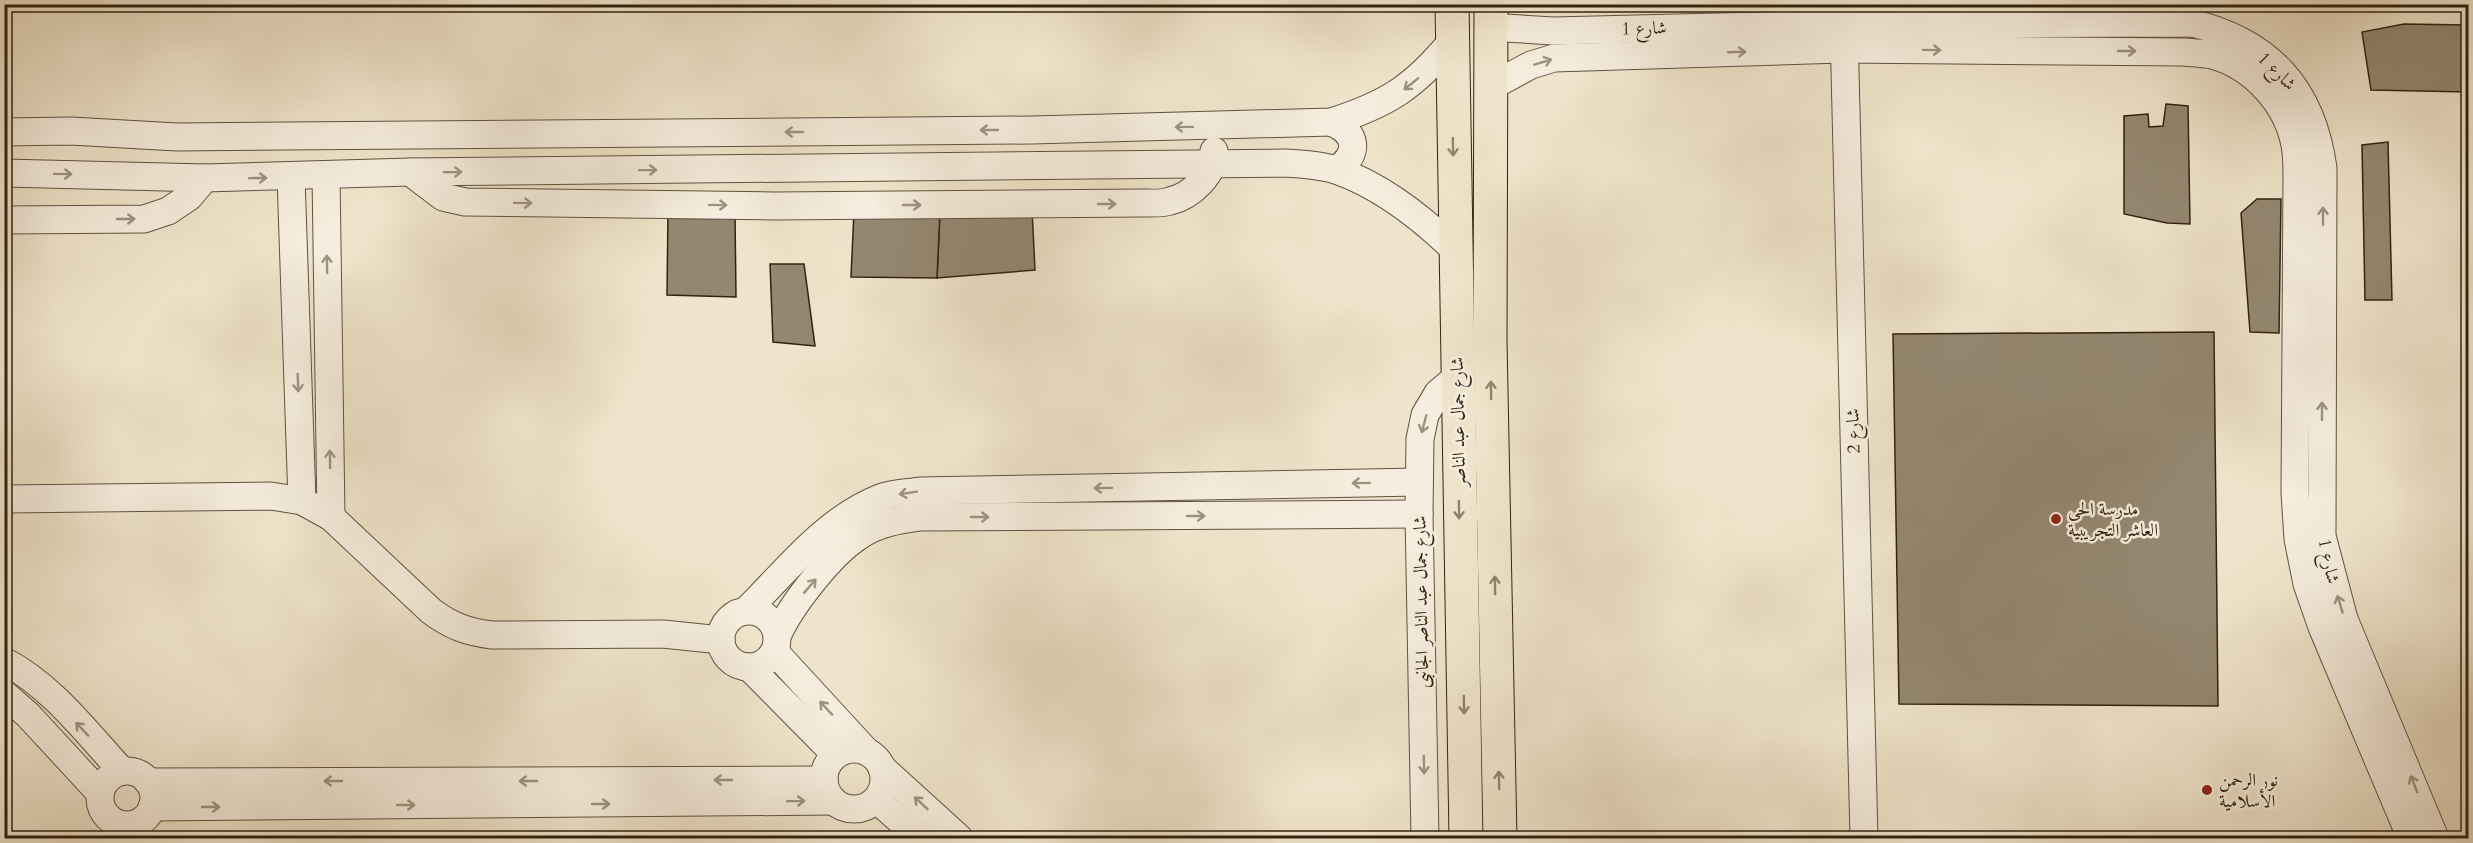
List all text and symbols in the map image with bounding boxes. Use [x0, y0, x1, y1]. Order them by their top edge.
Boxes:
street label: شارع 1 [1621, 16, 1667, 43]
one-way arrow [1921, 44, 1941, 55]
one-way arrow [2116, 45, 2136, 57]
street label: شارع 1 [2250, 46, 2302, 98]
one-way arrow [1727, 47, 1747, 58]
one-way arrow [1533, 56, 1552, 67]
one-way arrow [1404, 77, 1420, 90]
one-way arrow [1174, 121, 1194, 132]
one-way arrow [979, 124, 999, 136]
one-way arrow [784, 126, 804, 138]
one-way arrow [1447, 136, 1459, 156]
one-way arrow [637, 164, 657, 176]
one-way arrow [442, 166, 462, 178]
one-way arrow [52, 168, 72, 180]
one-way arrow [247, 172, 267, 183]
one-way arrow [512, 197, 532, 209]
one-way arrow [1097, 198, 1117, 210]
one-way arrow [707, 199, 727, 211]
one-way arrow [902, 199, 922, 211]
one-way arrow [2317, 207, 2329, 227]
one-way arrow [115, 213, 135, 225]
one-way arrow [321, 254, 333, 274]
street label: شارع جمال عبد الناصر [1445, 357, 1474, 489]
one-way arrow [293, 372, 304, 392]
one-way arrow [1485, 381, 1497, 401]
one-way arrow [2317, 402, 2328, 422]
street label: شارع 2 [1841, 408, 1868, 454]
one-way arrow [1417, 414, 1429, 433]
one-way arrow [324, 449, 336, 469]
one-way arrow [1351, 477, 1371, 489]
one-way arrow [1093, 482, 1113, 493]
one-way arrow [898, 488, 918, 499]
place label: مدرسة الحى العاشر التجريبية [2068, 497, 2158, 543]
one-way arrow [1454, 499, 1465, 519]
one-way arrow [1186, 510, 1206, 522]
one-way arrow [970, 511, 990, 523]
marker: مدرسة الحى العاشر التجريبية [2049, 512, 2063, 526]
street label: شارع جمال عبد الناصر الجانبى [1407, 515, 1438, 689]
street label: شارع 1 [2310, 536, 2345, 586]
one-way arrow [1489, 576, 1501, 596]
one-way arrow [803, 579, 817, 594]
one-way arrow [2334, 595, 2345, 614]
one-way arrow [1458, 694, 1469, 714]
one-way arrow [819, 701, 833, 716]
one-way arrow [75, 721, 90, 736]
one-way arrow [1418, 754, 1429, 774]
place label: نور الرحمن الأسلامية [2219, 768, 2278, 814]
one-way arrow [1493, 771, 1505, 791]
one-way arrow [324, 775, 344, 787]
one-way arrow [519, 775, 539, 787]
one-way arrow [714, 775, 734, 786]
one-way arrow [2408, 775, 2419, 794]
marker: نور الرحمن الأسلامية [2200, 783, 2214, 797]
one-way arrow [785, 795, 805, 807]
one-way arrow [913, 796, 928, 810]
one-way arrow [590, 798, 610, 810]
one-way arrow [395, 799, 415, 811]
one-way arrow [200, 801, 220, 813]

